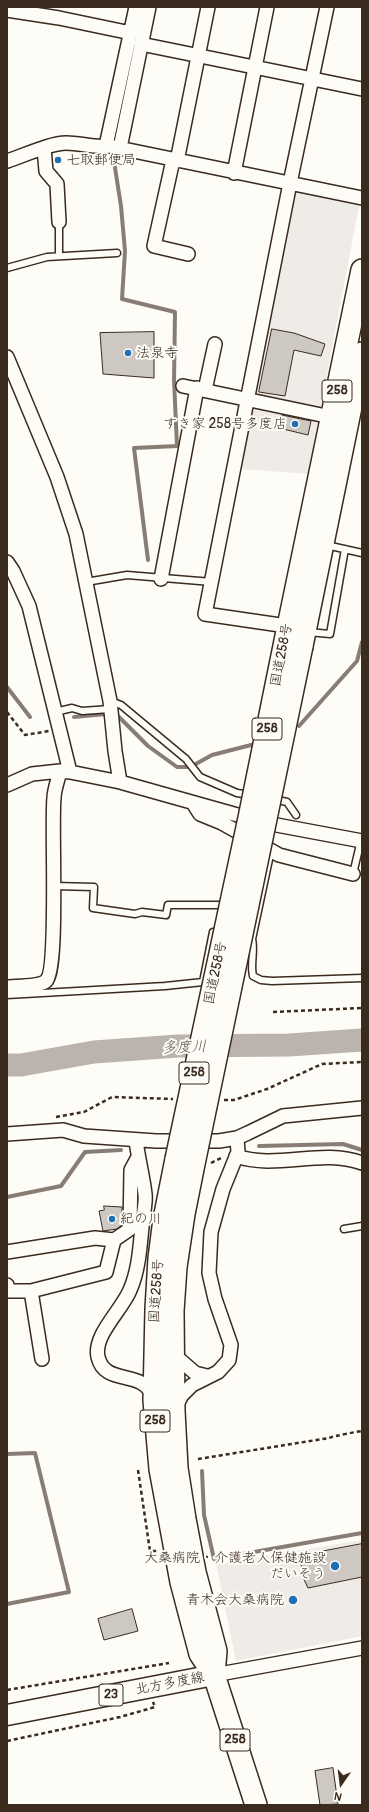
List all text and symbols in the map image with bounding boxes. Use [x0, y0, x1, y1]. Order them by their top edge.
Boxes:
place label: 七取郵便局 [66, 152, 136, 168]
marker: 七取郵便局 [53, 155, 63, 165]
place label: 法泉寺 [136, 345, 178, 361]
marker: 法泉寺 [123, 348, 133, 358]
road number: 258 [322, 380, 352, 402]
place label: すき家 258号多度店 [163, 416, 287, 432]
marker: すき家 258号多度店 [290, 419, 300, 429]
street label: 国道258号 [268, 622, 296, 688]
road number: 258 [252, 718, 282, 740]
street label: 国道258号 [201, 940, 231, 1006]
water label: 多度川 [161, 1038, 207, 1058]
road number: 258 [179, 1062, 209, 1084]
place label: 紀の川 [120, 1211, 162, 1227]
marker: 紀の川 [107, 1214, 117, 1224]
street label: 国道258号 [146, 1258, 168, 1324]
road number: 258 [140, 1410, 170, 1432]
place label: 大桑病院・介護老人保健施設 だいそう [144, 1550, 326, 1582]
marker: 大桑病院・介護老人保健施設 だいそう [329, 1560, 341, 1572]
place label: 青木会大桑病院 [186, 1592, 284, 1608]
marker: 青木会大桑病院 [287, 1594, 299, 1606]
street label: 北方多度線 [134, 1669, 206, 1699]
road number: 23 [99, 1684, 123, 1706]
road number: 258 [220, 1729, 250, 1751]
north arrow [321, 1764, 361, 1804]
text: N [333, 1789, 343, 1803]

